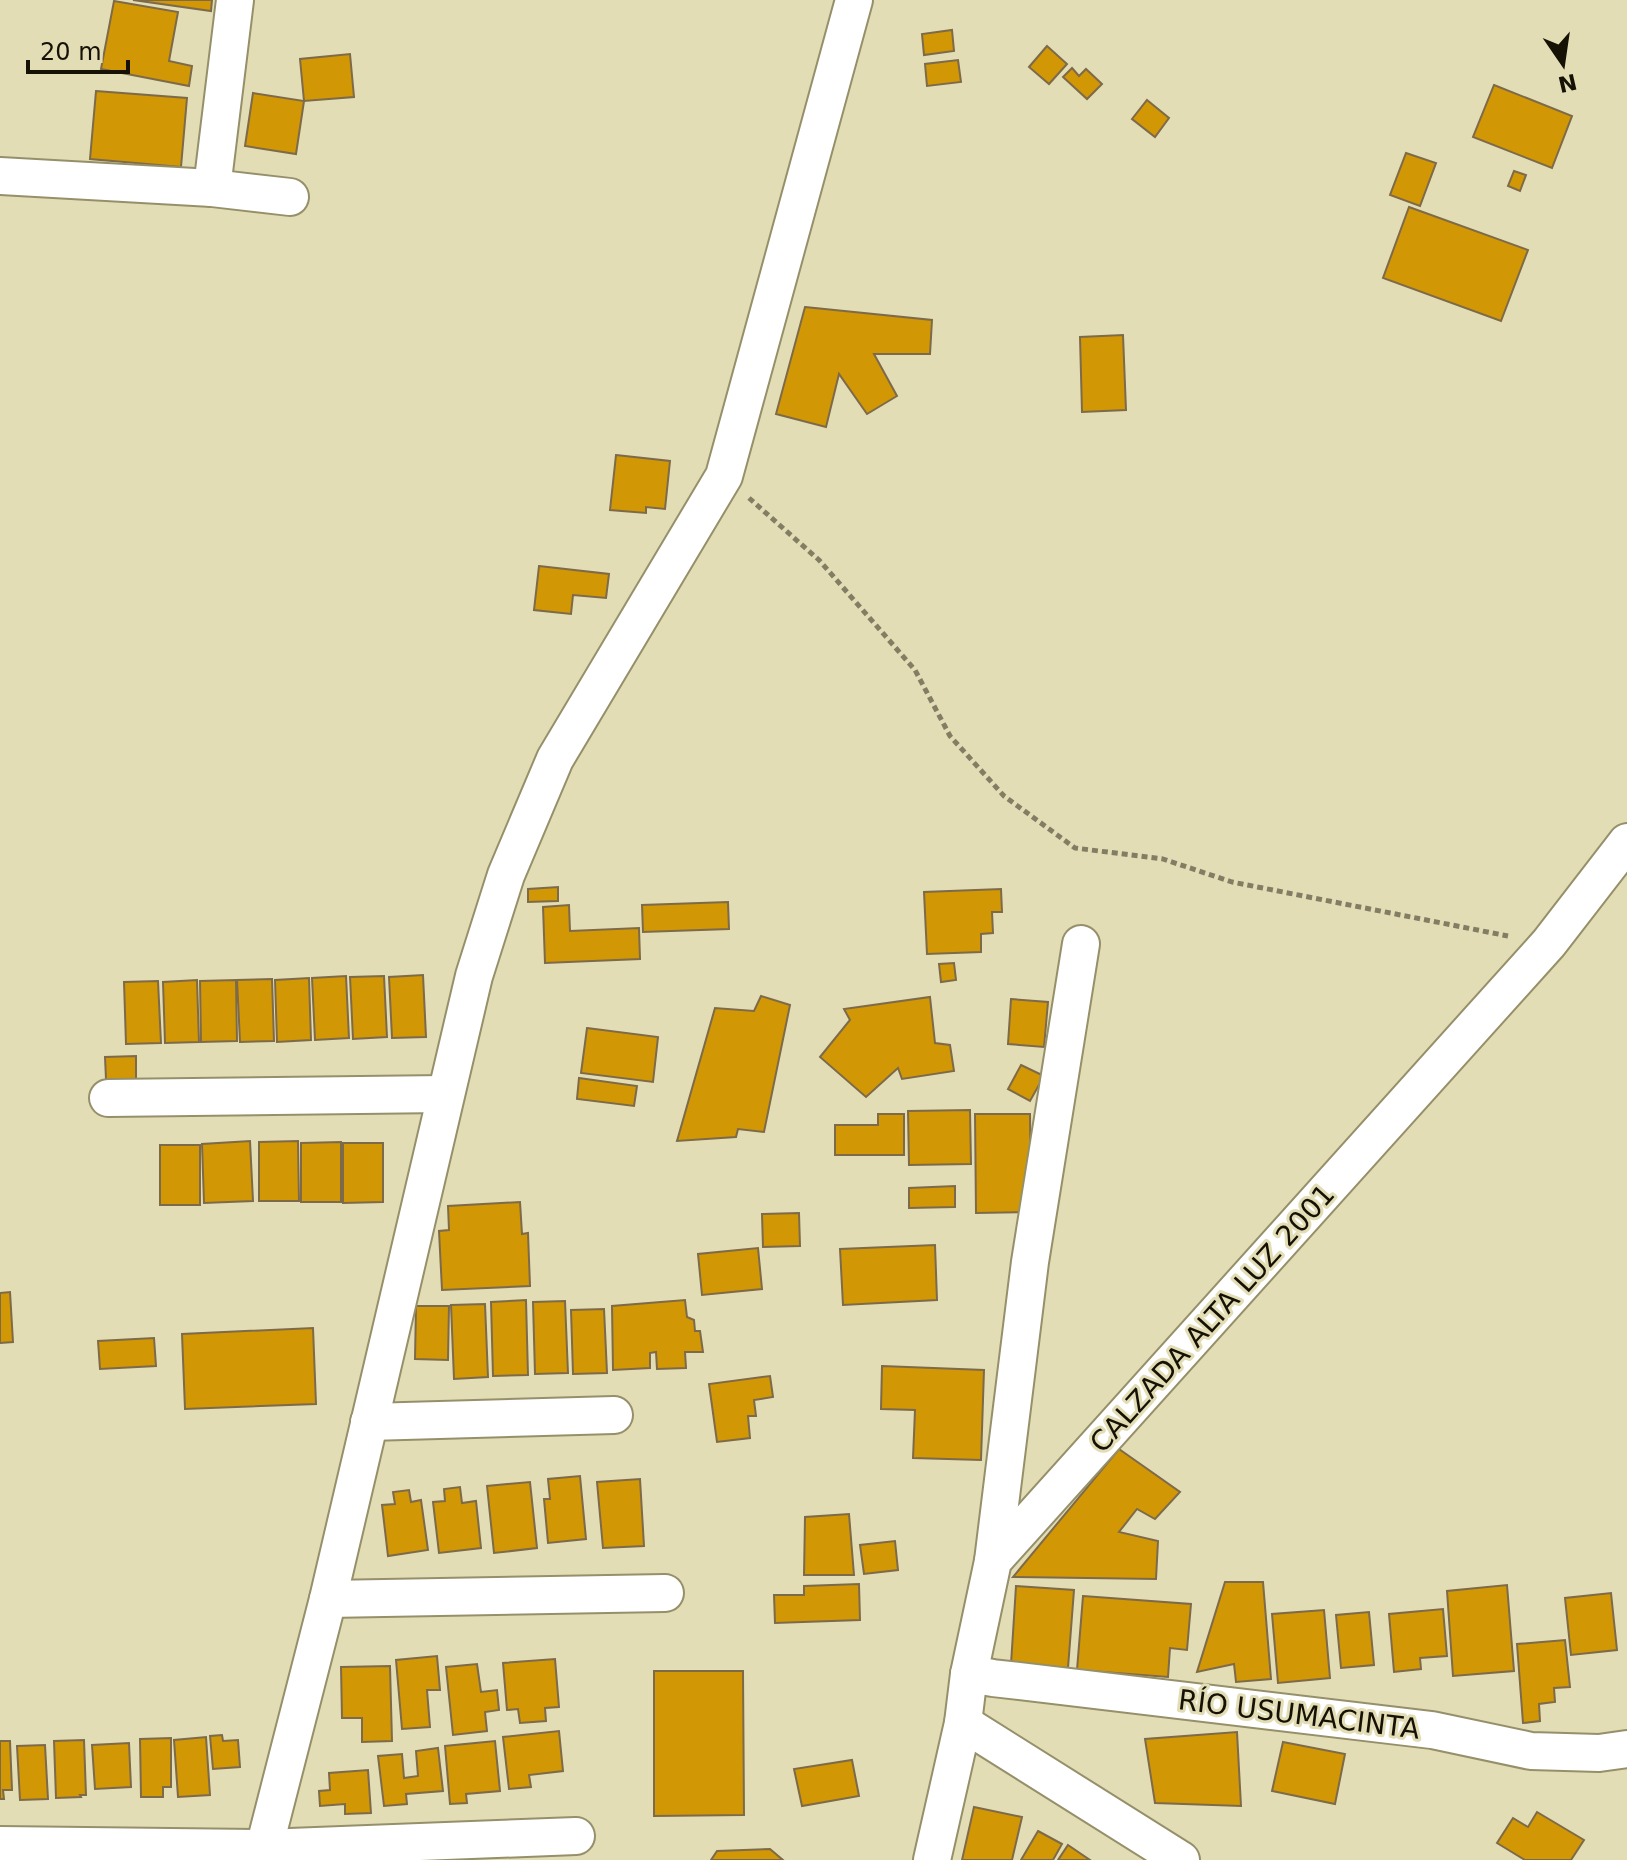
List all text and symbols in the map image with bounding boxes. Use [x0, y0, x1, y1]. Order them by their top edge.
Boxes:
scale bar [28, 24, 128, 74]
north arrow [1523, 24, 1603, 104]
text: 20 m [40, 38, 102, 66]
text: N [1556, 69, 1579, 97]
street label: CALZADA ALTA LUZ 2001 [1083, 1178, 1341, 1459]
street label: RÍO USUMACINTA [1176, 1682, 1422, 1746]

